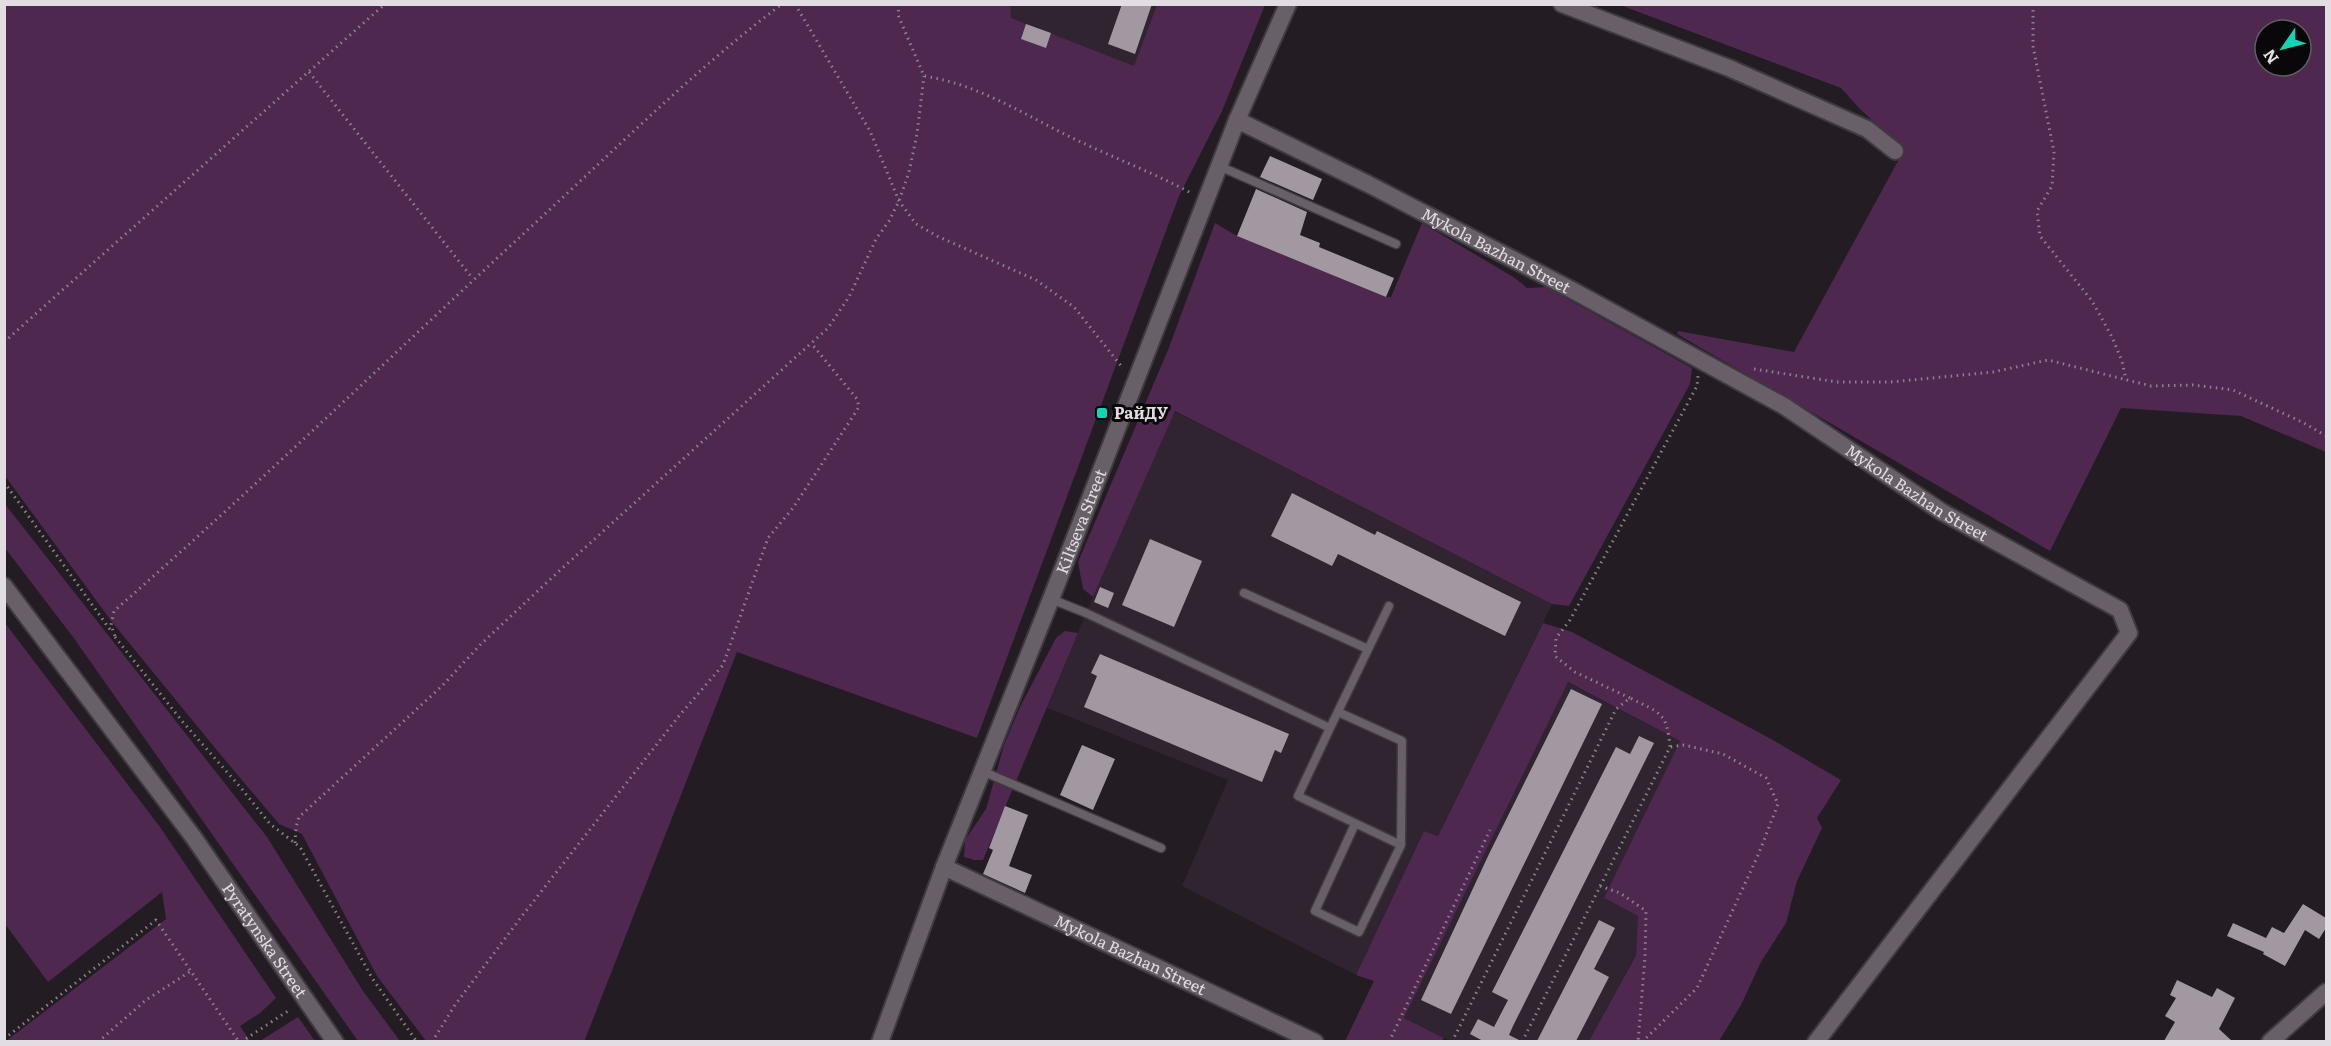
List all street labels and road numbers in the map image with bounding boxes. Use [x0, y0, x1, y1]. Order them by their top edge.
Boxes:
street label: Mykola Bazhan Street [1418, 201, 1576, 299]
street label: Mykola Bazhan Street [1841, 438, 1993, 546]
street label: Kiltseva Street [1049, 465, 1112, 577]
street label: Pyratynska Street [217, 877, 314, 1003]
street label: Mykola Bazhan Street [1051, 908, 1211, 1000]

